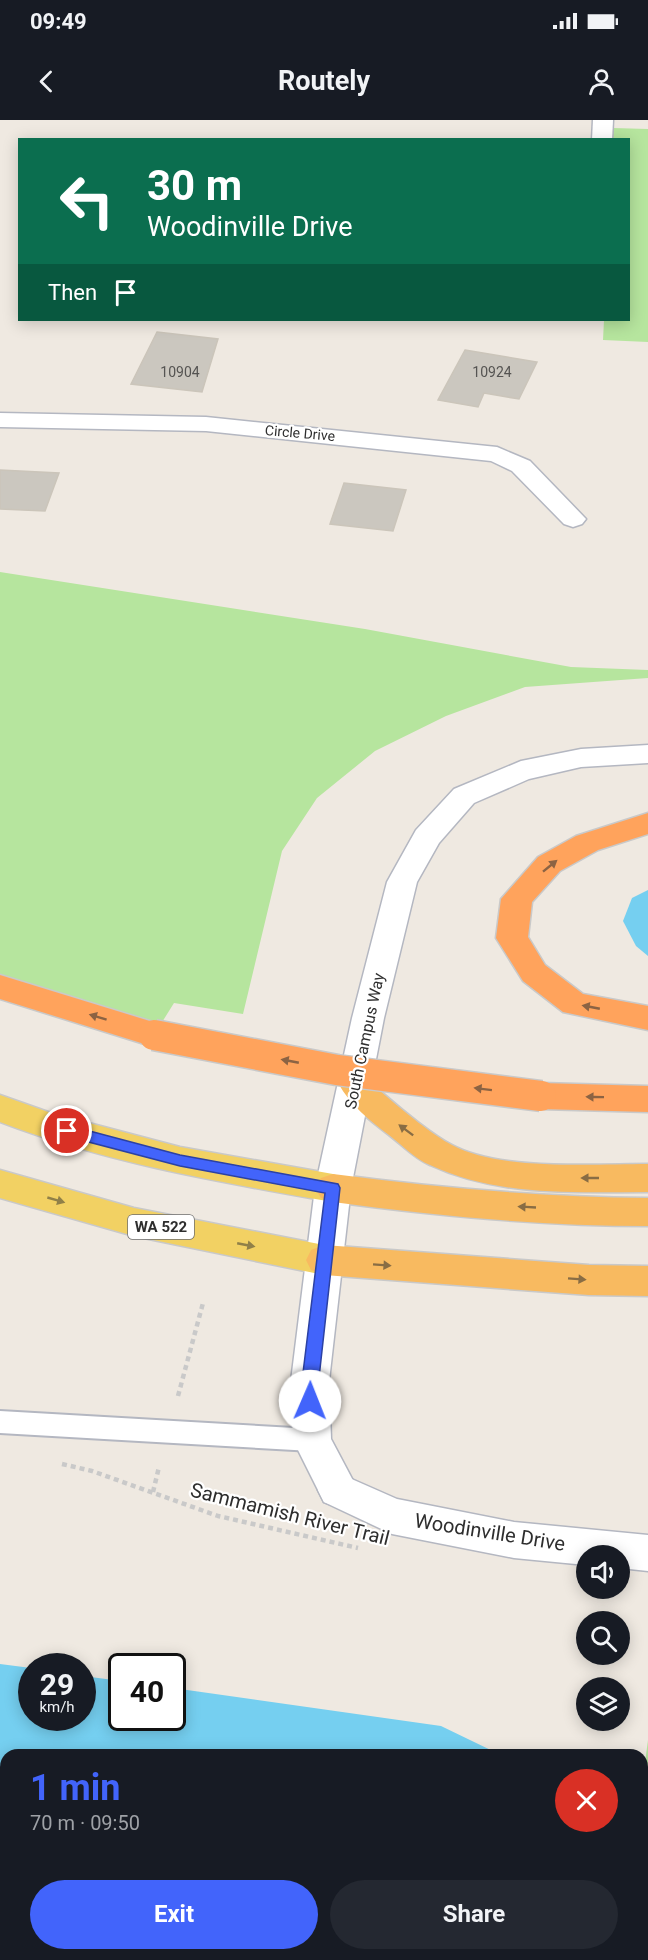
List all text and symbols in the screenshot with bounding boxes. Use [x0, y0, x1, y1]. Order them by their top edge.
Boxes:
text: 09:49 [30, 9, 87, 34]
icon: back [30, 65, 63, 98]
text: Routely [278, 65, 370, 97]
icon: person [585, 65, 618, 98]
text: 30 m [147, 161, 242, 210]
icon: left [48, 162, 126, 240]
text: Woodinville Drive [147, 211, 353, 243]
icon: arrive [109, 276, 142, 309]
text: Then [48, 280, 97, 305]
house number: 10904 [160, 364, 200, 380]
house number: 10924 [472, 364, 512, 380]
street label: Circle Drive [264, 422, 336, 444]
one-way arrow [542, 859, 558, 872]
street label: South Campus Way [341, 971, 388, 1111]
one-way arrow [581, 1002, 600, 1011]
one-way arrow [89, 1012, 107, 1021]
one-way arrow [281, 1056, 300, 1065]
one-way arrow [474, 1084, 493, 1093]
one-way arrow [585, 1093, 604, 1102]
pin [41, 1105, 92, 1156]
icon: arrive [50, 1114, 83, 1147]
one-way arrow [399, 1124, 414, 1136]
one-way arrow [580, 1173, 599, 1183]
one-way arrow [47, 1196, 65, 1205]
one-way arrow [517, 1202, 536, 1211]
road number: WA 522 [128, 1215, 194, 1239]
one-way arrow [237, 1241, 256, 1250]
one-way arrow [373, 1260, 392, 1270]
one-way arrow [567, 1275, 586, 1284]
position arrow [278, 1369, 342, 1433]
street label: Sammamish River Trail [188, 1478, 392, 1550]
street label: Woodinville Drive [413, 1508, 567, 1556]
map controls [576, 1545, 630, 1731]
button: sound [576, 1545, 630, 1599]
button: search [576, 1611, 630, 1665]
speed limit sign: 40 [108, 1653, 186, 1731]
text: 29 [40, 1667, 74, 1702]
button: layers [576, 1677, 630, 1731]
text: km/h [39, 1698, 75, 1716]
text: 1 min [30, 1767, 121, 1809]
button: close [555, 1769, 618, 1832]
text: 70 m · 09:50 [30, 1811, 140, 1835]
button: Exit [30, 1880, 318, 1949]
button: Share [330, 1880, 618, 1949]

